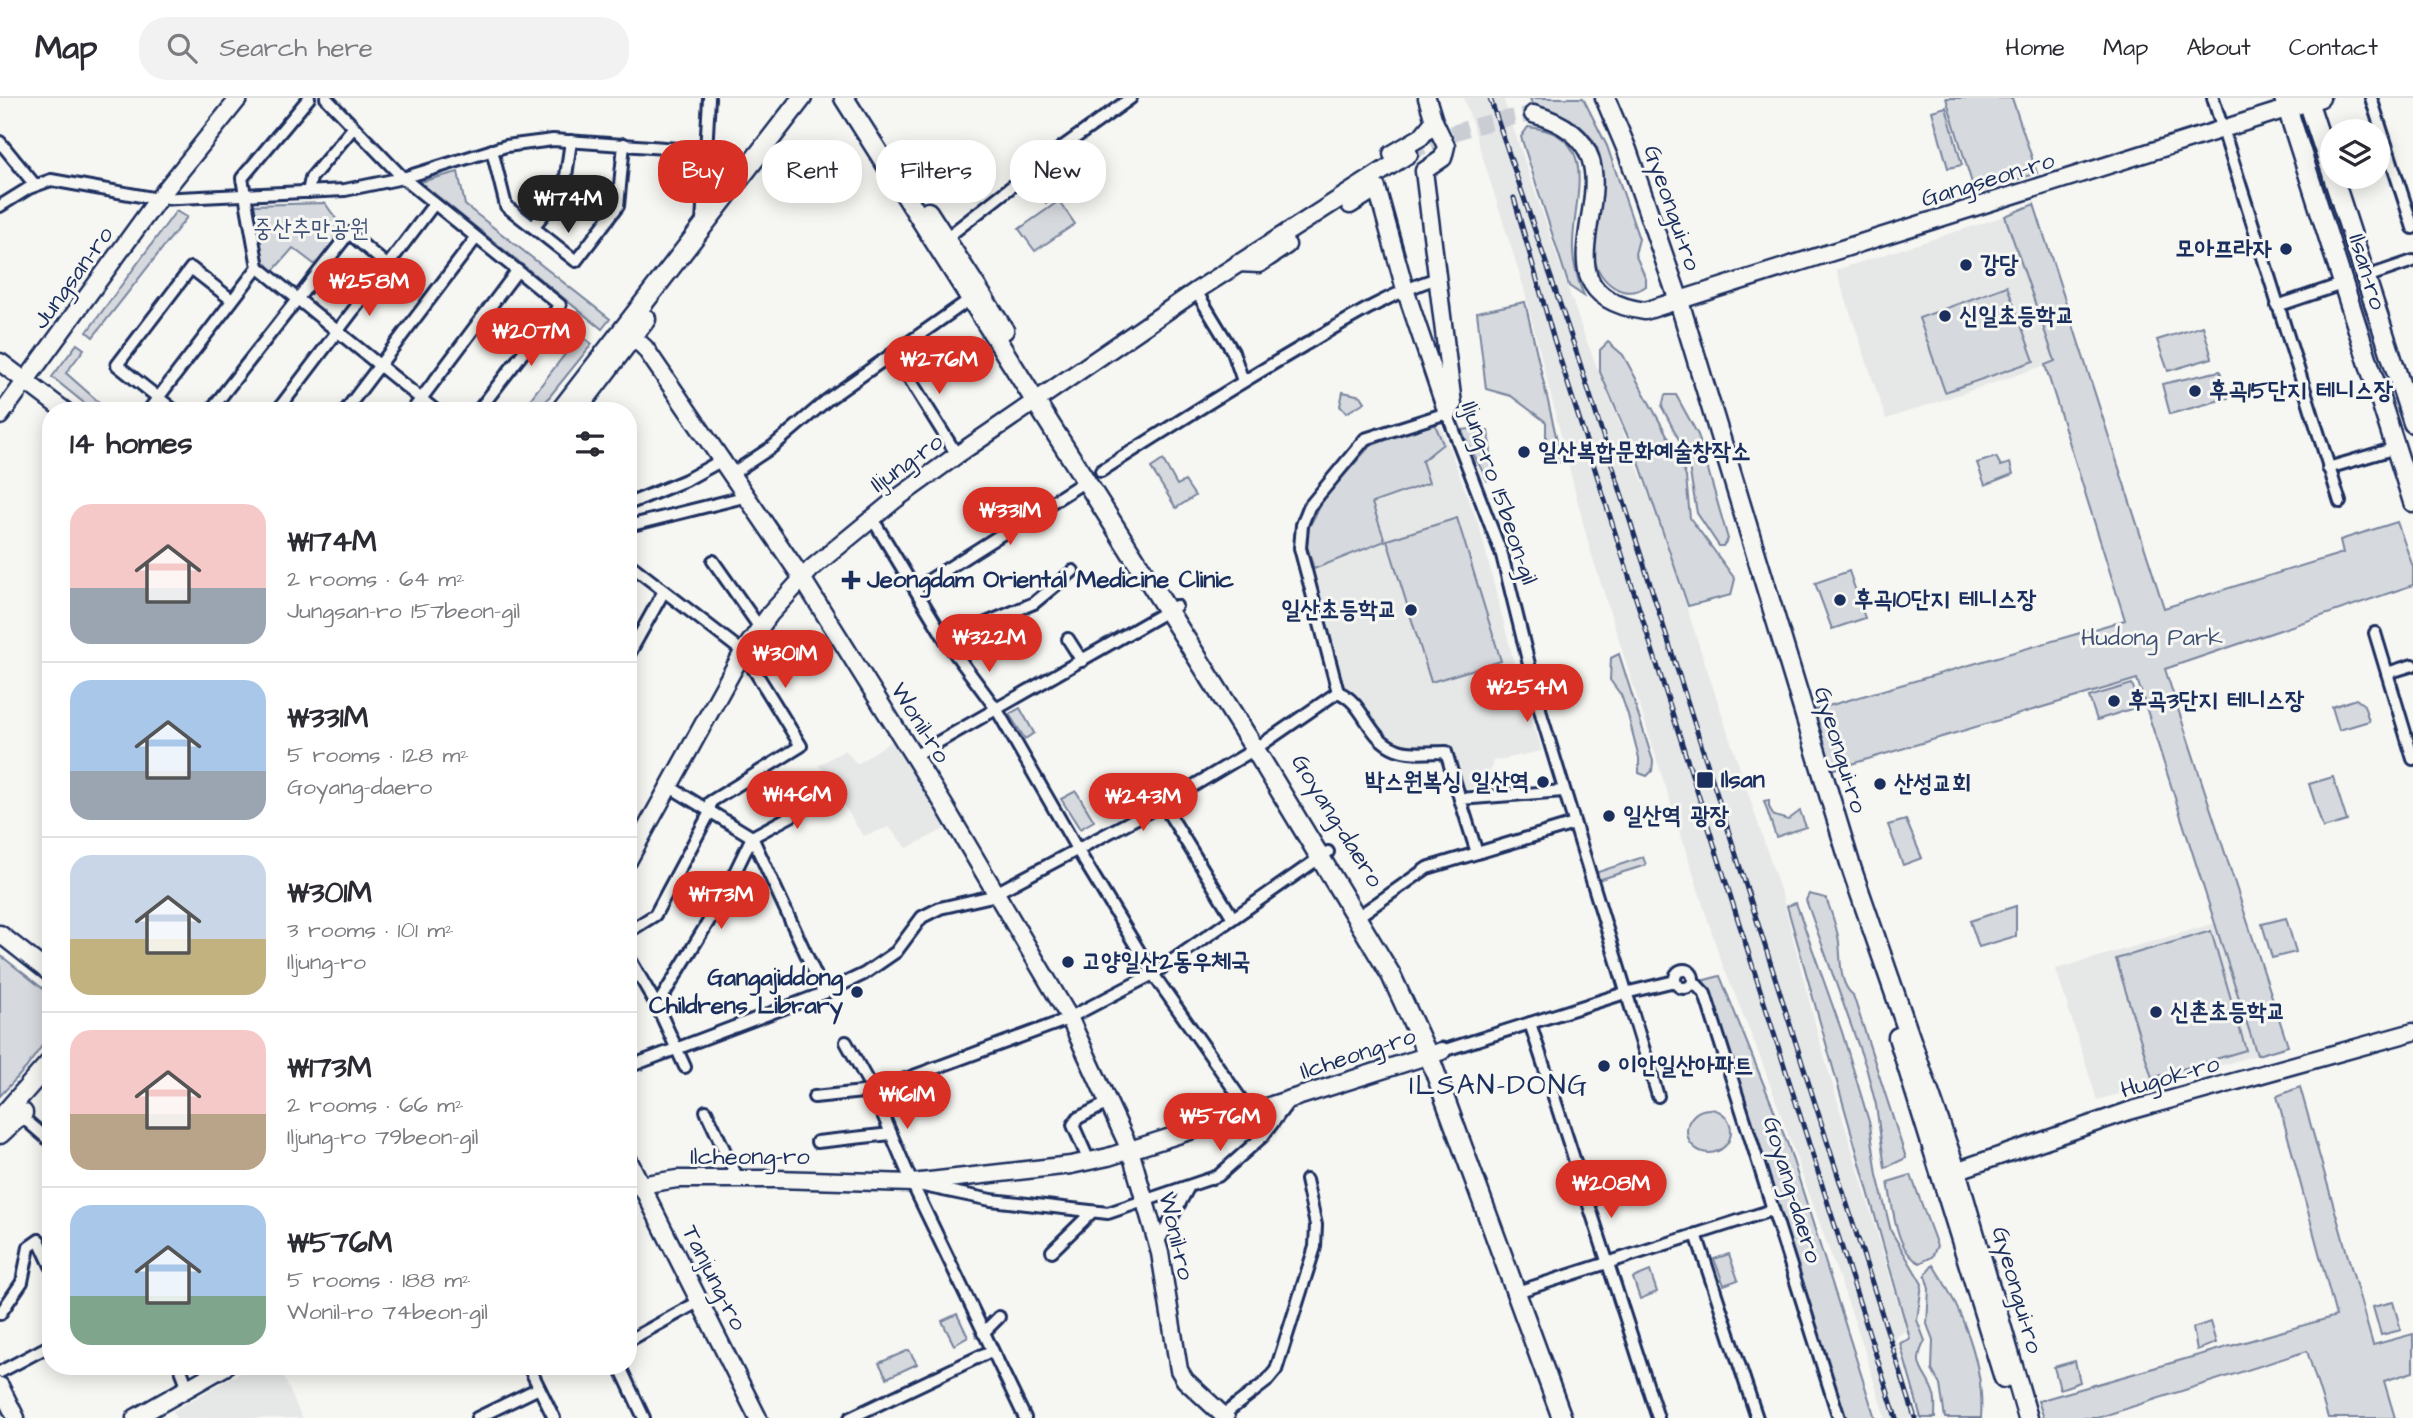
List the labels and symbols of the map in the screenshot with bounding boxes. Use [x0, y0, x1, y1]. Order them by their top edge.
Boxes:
street label: Gyeongui-ro [1634, 141, 1710, 276]
street label: Gangseon-ro [1917, 143, 2060, 217]
pin: ₩174M [519, 176, 617, 235]
park label: 중산추만공원 [253, 212, 369, 246]
street label: Jungsan-ro [24, 219, 123, 337]
street label: Ilsan-ro [2339, 230, 2395, 315]
place label: 모아프라자 [2175, 232, 2272, 266]
marker: 모아프라자 [2278, 241, 2294, 257]
place label: 강당 [1980, 248, 2019, 282]
marker: 강당 [1958, 257, 1974, 273]
pin: ₩258M [320, 258, 418, 318]
place label: 신일초등학교 [1959, 299, 2075, 333]
pin: ₩207M [482, 308, 580, 368]
marker: 신일초등학교 [1937, 308, 1953, 324]
pin: ₩276M [890, 336, 988, 396]
place label: 후곡15단지 테니스장 [2209, 374, 2394, 408]
marker: 후곡15단지 테니스장 [2187, 383, 2203, 399]
street label: Iljung-ro 15beon-gil [1451, 397, 1546, 589]
street label: Iljung-ro [864, 425, 951, 502]
place label: 일산복합문화예술창작소 [1538, 435, 1750, 469]
marker: 일산복합문화예술창작소 [1516, 444, 1532, 460]
pin: ₩331M [961, 488, 1059, 547]
place label: Jeongdam Oriental Medicine Clinic [866, 563, 1234, 598]
marker: Jeongdam Oriental Medicine Clinic [841, 570, 861, 590]
place label: 후곡10단지 테니스장 [1854, 583, 2037, 617]
marker: 후곡10단지 테니스장 [1832, 592, 1848, 608]
place label: 일산초등학교 [1281, 593, 1397, 627]
marker: 일산초등학교 [1403, 602, 1419, 618]
pin: ₩322M [940, 614, 1038, 674]
park label: Hudong Park [2081, 621, 2223, 656]
pin: ₩301M [736, 630, 834, 690]
pin: ₩254M [1478, 664, 1576, 724]
street label: Wonil-ro [882, 676, 958, 770]
street label: Gyeongui-ro [1804, 683, 1876, 818]
place label: 후곡3단지 테니스장 [2128, 684, 2305, 718]
marker: 후곡3단지 테니스장 [2106, 693, 2122, 709]
street label: Goyang-daero [1282, 748, 1392, 895]
place label: Ilsan [1721, 763, 1765, 797]
place label: 박스원복싱 일산역 [1365, 765, 1529, 799]
place label: 산성교회 [1894, 767, 1971, 801]
marker: Ilsan [1695, 770, 1715, 790]
pin: ₩146M [748, 772, 846, 831]
pin: ₩243M [1094, 774, 1192, 833]
marker: 박스원복싱 일산역 [1535, 774, 1551, 790]
marker: 산성교회 [1872, 776, 1888, 792]
place label: 일산역 광장 [1623, 799, 1730, 833]
marker: 일산역 광장 [1601, 808, 1617, 824]
pin: ₩173M [672, 872, 770, 931]
place label: 고양일산2동우체국 [1082, 945, 1250, 979]
marker: 고양일산2동우체국 [1060, 954, 1076, 970]
place label: Gangajiddong Childrens Library [649, 961, 844, 1025]
marker: Gangajiddong Childrens Library [849, 984, 865, 1000]
place label: 신촌초등학교 [2170, 995, 2286, 1029]
marker: 신촌초등학교 [2148, 1004, 2164, 1020]
street label: Ilcheong-ro [1296, 1019, 1421, 1090]
street label: Hugok-ro [2117, 1047, 2224, 1108]
place label: 이안일산아파트 [1618, 1049, 1753, 1083]
marker: 이안일산아파트 [1596, 1058, 1612, 1074]
district label: ILSAN-DONG [1409, 1066, 1589, 1105]
pin: ₩161M [858, 1072, 956, 1131]
pin: ₩576M [1171, 1094, 1269, 1153]
street label: Goyang-daero [1753, 1113, 1831, 1268]
street label: Ilcheong-ro [690, 1140, 810, 1175]
pin: ₩208M [1562, 1160, 1660, 1220]
street label: Wonil-ro [1149, 1188, 1203, 1284]
street label: Tanjung-ro [672, 1219, 755, 1337]
street label: Gyeongui-ro [1982, 1223, 2051, 1358]

